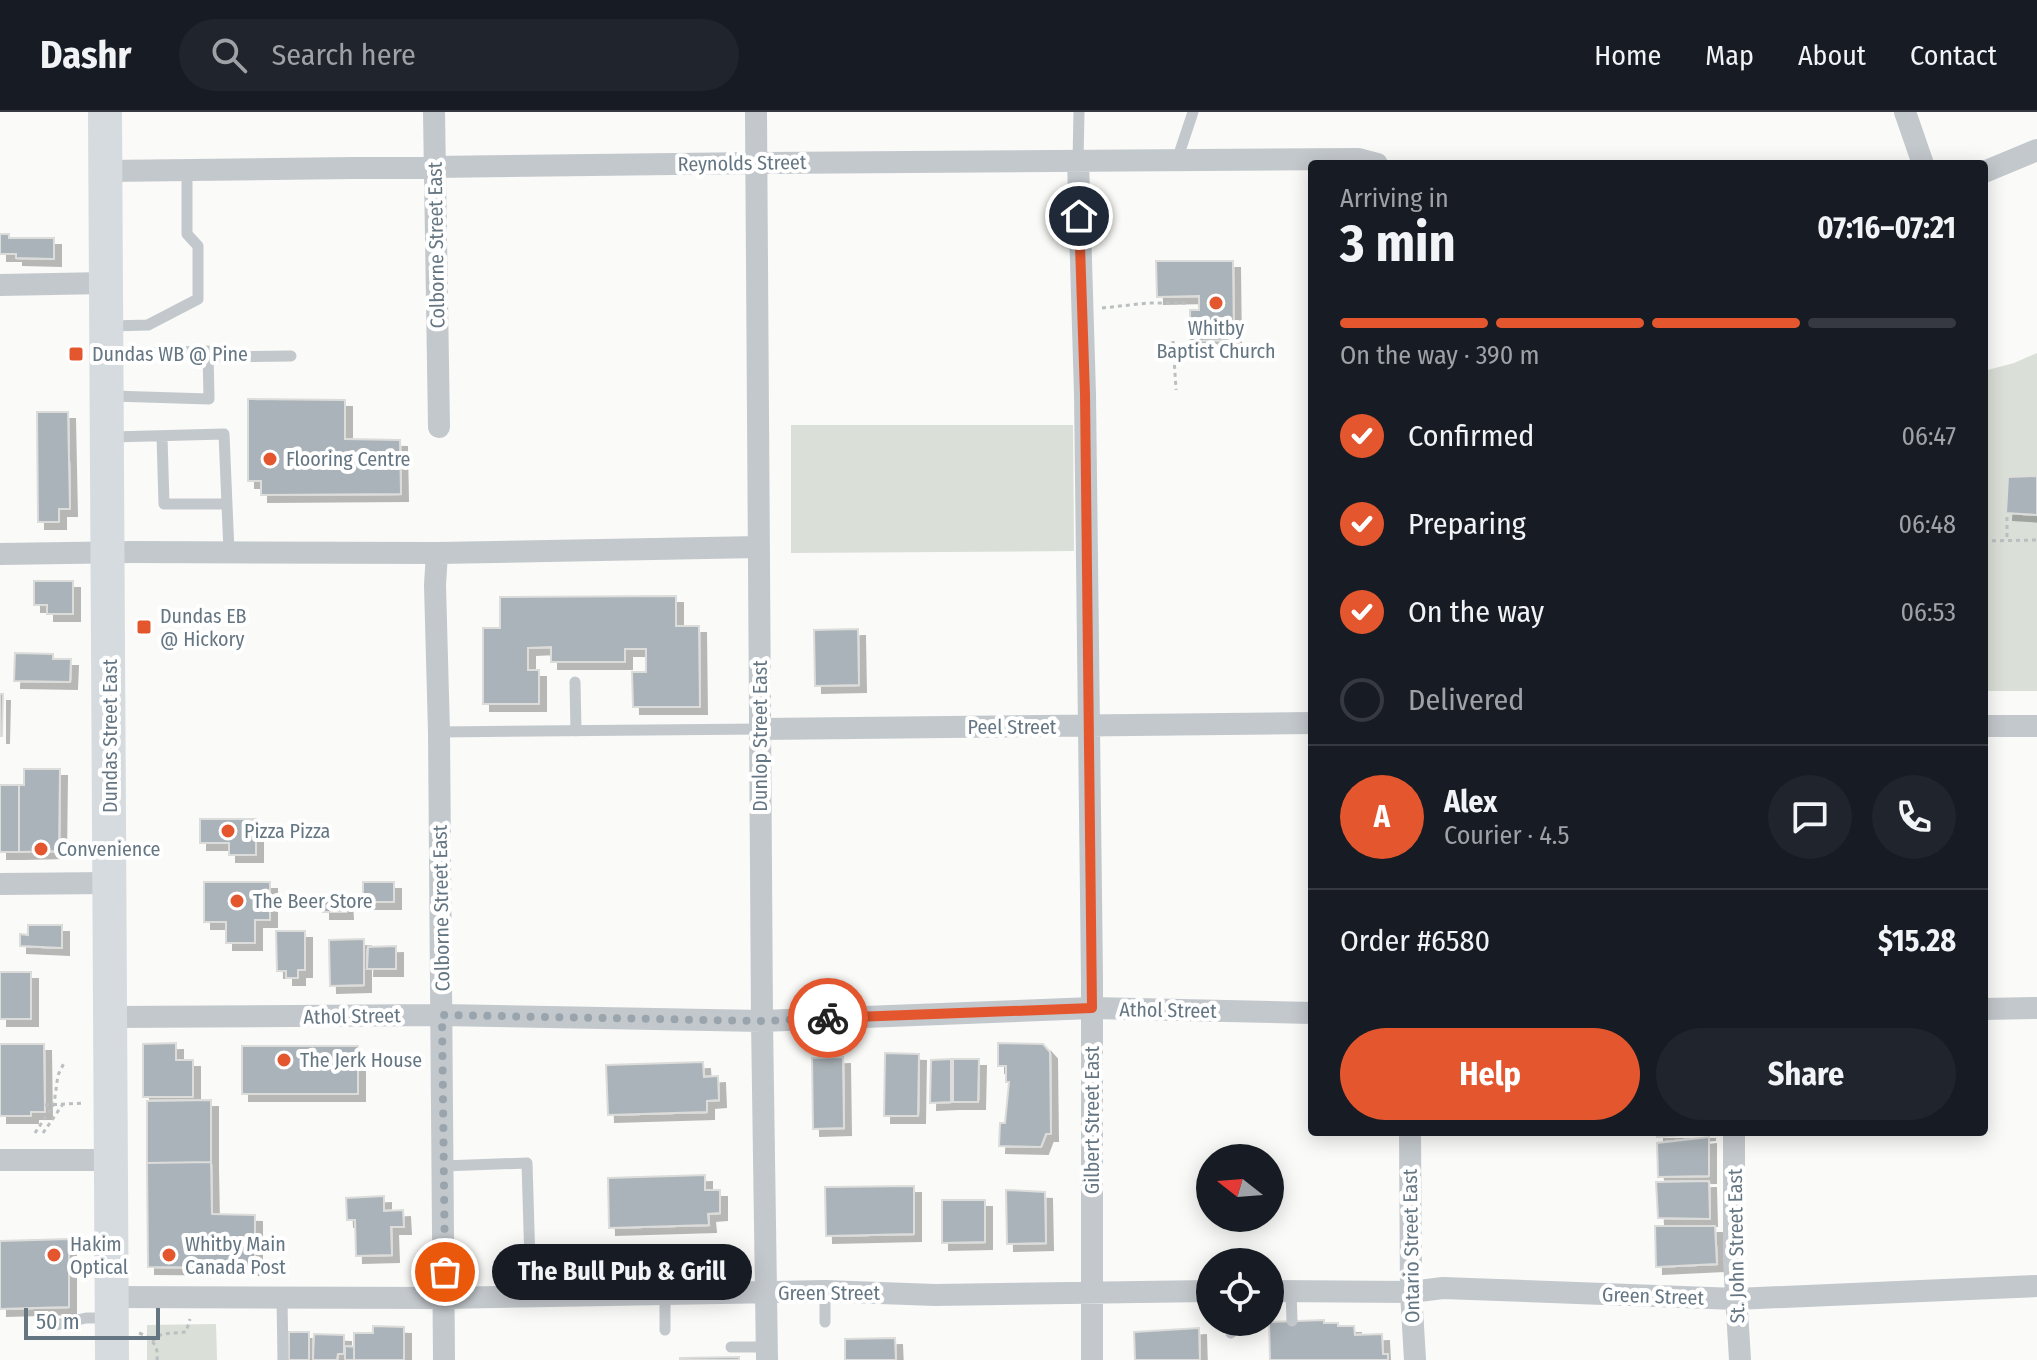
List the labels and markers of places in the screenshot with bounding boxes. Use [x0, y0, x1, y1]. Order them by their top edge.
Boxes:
pin [1045, 182, 1113, 250]
marker: Whitby Baptist Church [1207, 294, 1225, 312]
place label: Whitby Baptist Church [1156, 316, 1276, 363]
place label: Dundas WB @ Pine [92, 342, 248, 366]
marker: Dundas WB @ Pine [67, 345, 85, 363]
place label: Flooring Centre [286, 447, 410, 471]
marker: Flooring Centre [261, 450, 279, 468]
place label: Dundas EB @ Hickory [160, 604, 247, 651]
marker: Dundas EB @ Hickory [135, 618, 153, 636]
place label: Pizza Pizza [244, 819, 330, 843]
marker: Pizza Pizza [219, 822, 237, 840]
place label: Convenience [57, 837, 160, 861]
marker: Convenience [32, 840, 50, 858]
place label: The Beer Store [253, 889, 373, 913]
marker: The Beer Store [228, 892, 246, 910]
place label: The Jerk House [300, 1048, 422, 1072]
marker: The Jerk House [275, 1051, 293, 1069]
place label: Hakim Optical [70, 1232, 128, 1279]
place label: Whitby Main Canada Post [185, 1232, 286, 1279]
pin [411, 1238, 479, 1306]
callout: The Bull Pub & Grill [493, 1244, 753, 1300]
marker: Hakim Optical [45, 1246, 63, 1264]
marker: Whitby Main Canada Post [160, 1246, 178, 1264]

